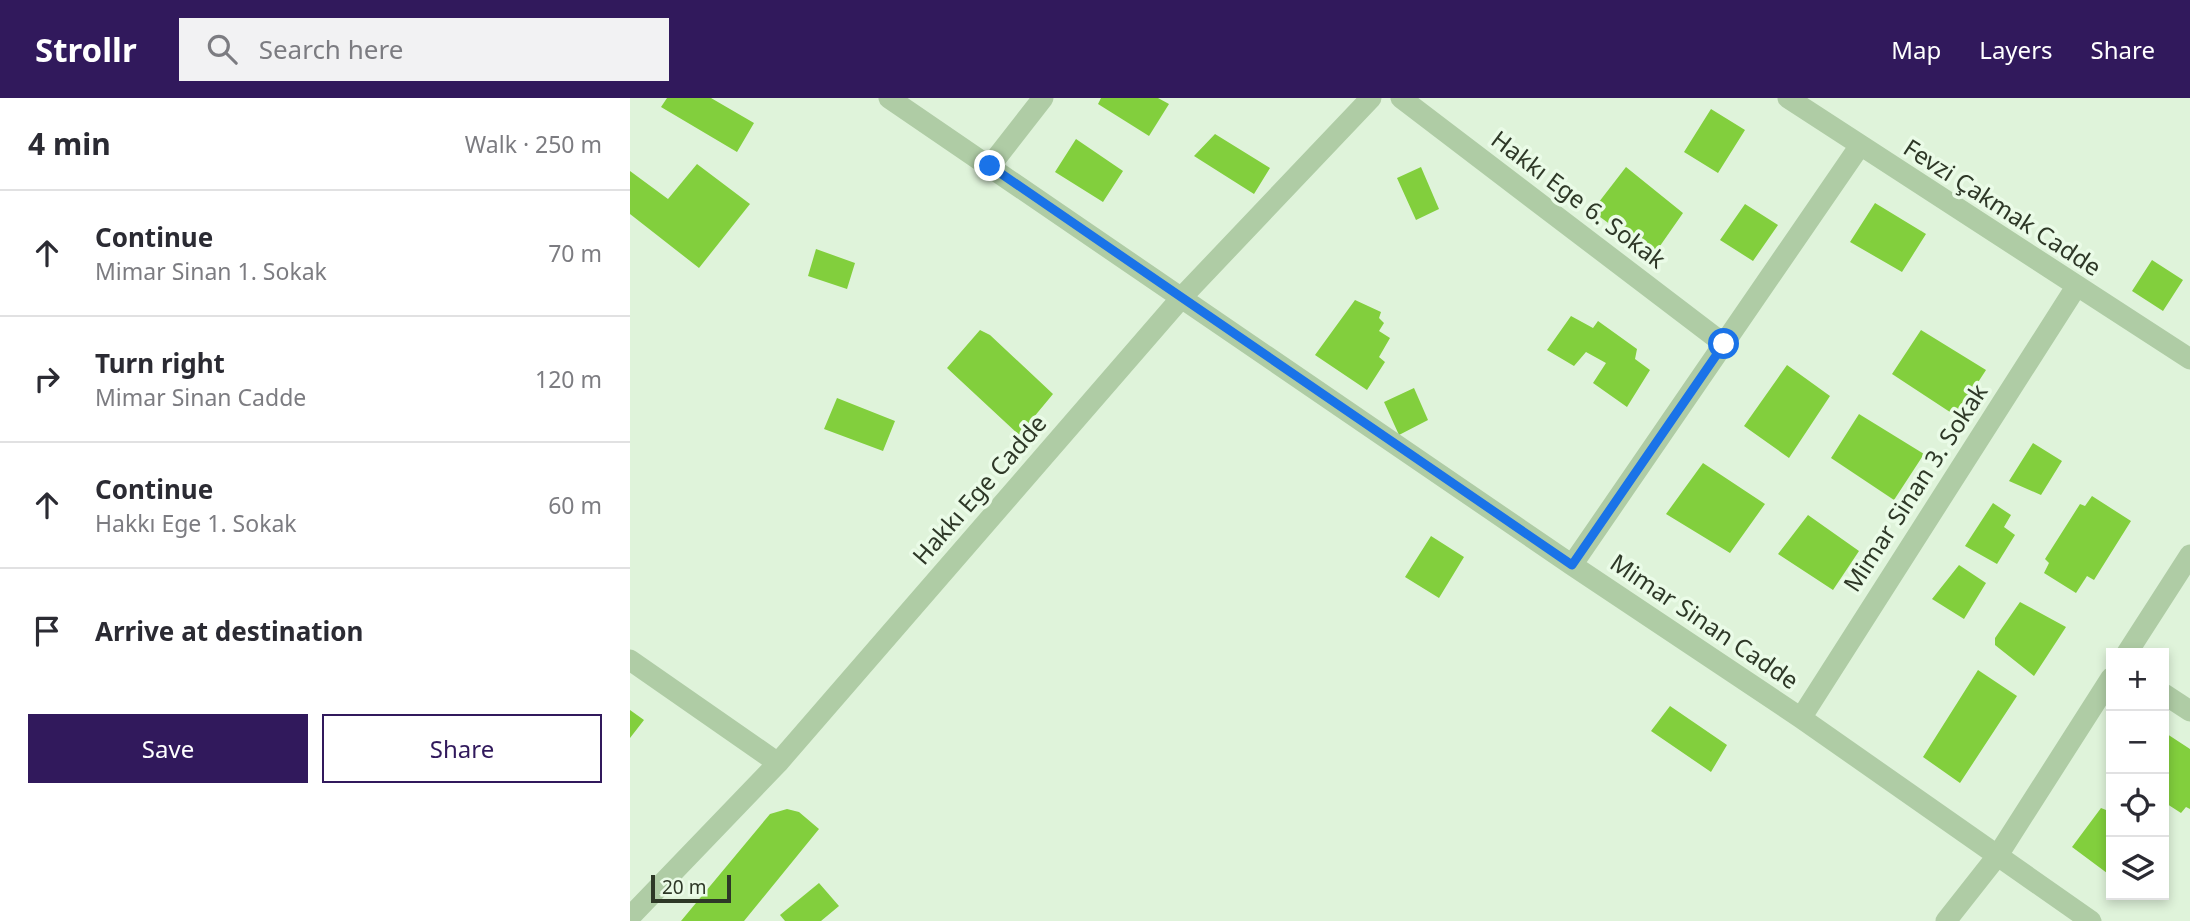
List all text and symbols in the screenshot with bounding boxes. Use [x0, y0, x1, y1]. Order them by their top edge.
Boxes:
search box [179, 18, 669, 81]
text: Strollr [35, 27, 137, 72]
icon: search [203, 30, 241, 68]
text: Search here [259, 31, 403, 67]
text: Map [1891, 33, 1941, 66]
text: Layers [1979, 33, 2053, 66]
text: Share [2091, 33, 2155, 66]
street label: Hakkı Ege 6. Sokak [1485, 122, 1673, 275]
text: 4 min [28, 123, 111, 164]
text: Walk · 250 m [465, 128, 602, 160]
street label: Fevzi Çakmak Cadde [1898, 130, 2108, 283]
route end [974, 150, 1005, 181]
text: Continue [95, 219, 213, 255]
icon: ahead [28, 234, 66, 272]
text: 70 m [548, 237, 602, 269]
text: Mimar Sinan 1. Sokak [95, 255, 327, 287]
route start [1708, 328, 1739, 359]
text: Turn right [95, 345, 225, 381]
icon: right [28, 360, 66, 398]
text: 120 m [535, 363, 602, 395]
street label: Mimar Sinan 3. Sokak [1835, 377, 1995, 598]
text: Mimar Sinan Cadde [95, 381, 306, 413]
street label: Hakkı Ege Cadde [904, 407, 1053, 571]
text: Continue [95, 471, 213, 507]
icon: ahead [28, 486, 66, 524]
text: 60 m [548, 489, 602, 521]
text: Hakkı Ege 1. Sokak [95, 507, 297, 539]
street label: Mimar Sinan Cadde [1604, 545, 1805, 696]
icon: arrive [28, 612, 66, 650]
text: Arrive at destination [95, 613, 364, 649]
map controls [2106, 648, 2169, 900]
button: + [2106, 648, 2169, 711]
button: − [2106, 711, 2169, 774]
button: Save [28, 714, 308, 783]
button: Share [322, 714, 602, 783]
button: locate [2106, 774, 2169, 837]
button: layers [2106, 837, 2169, 900]
scale bar [651, 872, 732, 904]
text: 20 m [662, 874, 706, 900]

